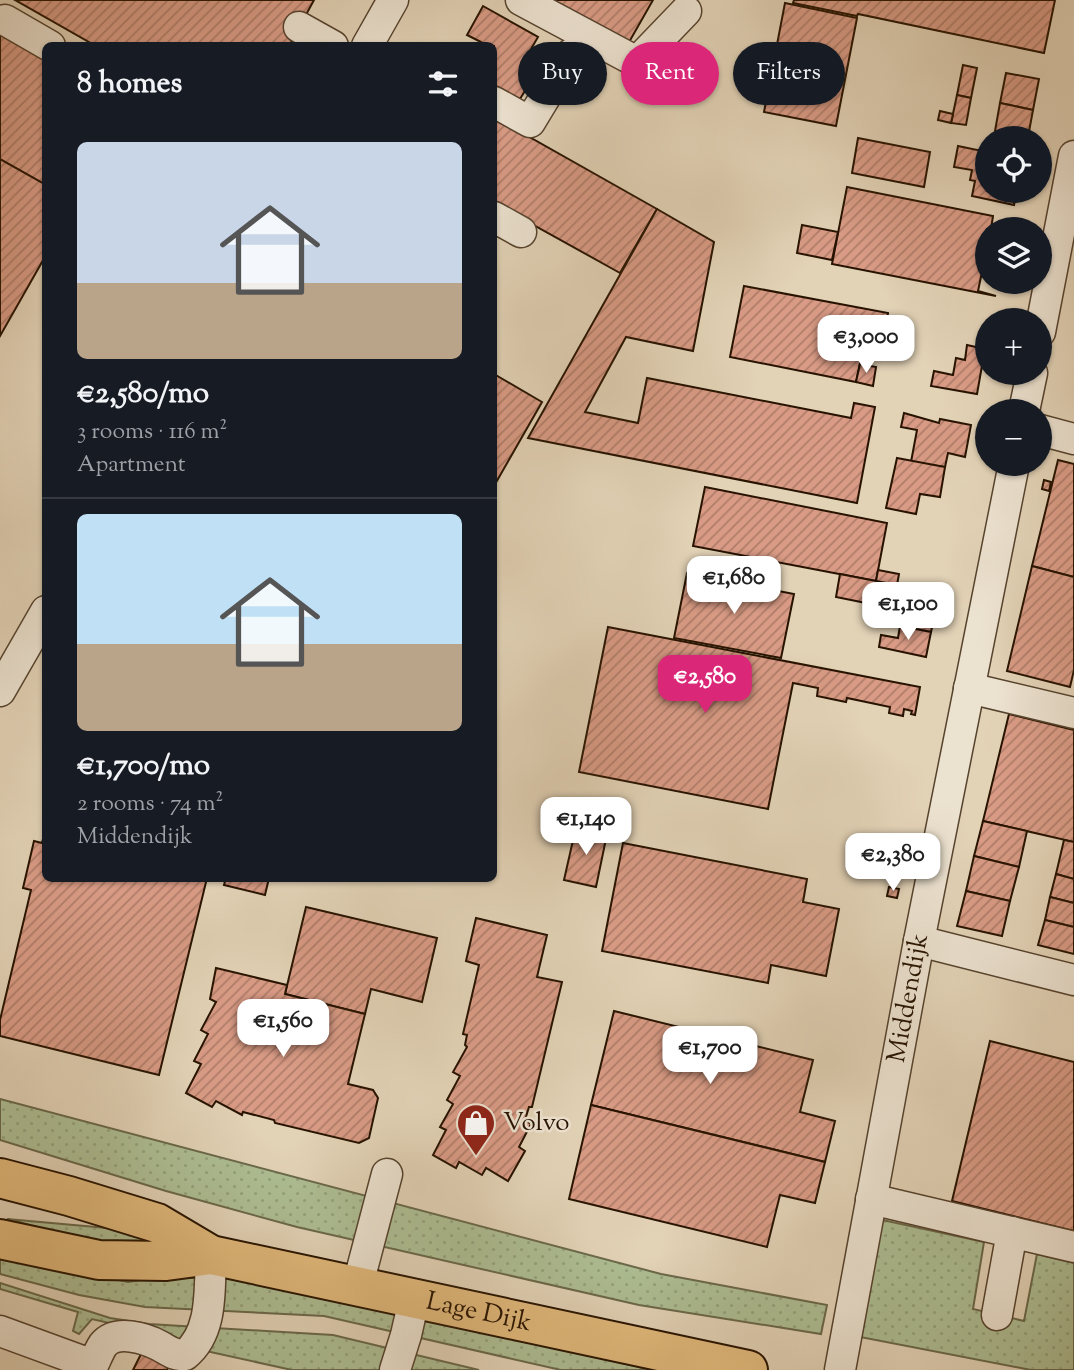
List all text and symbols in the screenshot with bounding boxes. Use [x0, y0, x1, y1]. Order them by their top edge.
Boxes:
chip: Buy [518, 42, 607, 105]
chip: Rent [621, 42, 719, 105]
chip: Filters [733, 42, 845, 105]
text: 8 homes [77, 63, 182, 106]
icon: filters [424, 65, 462, 103]
map controls [975, 126, 1052, 476]
button: locate [975, 126, 1052, 203]
icon: home [207, 187, 333, 313]
button: layers [975, 217, 1052, 294]
button: + [975, 308, 1052, 385]
pin: €3,000 [809, 316, 923, 375]
text: €3,000 [834, 321, 899, 354]
text: €2,580/mo [77, 373, 209, 416]
button: − [975, 399, 1052, 476]
text: 3 rooms · 116 m² [77, 416, 227, 449]
text: Apartment [77, 449, 186, 482]
pin: €1,680 [677, 556, 791, 616]
icon: home [207, 559, 333, 685]
text: €1,680 [703, 562, 765, 595]
pin: €1,100 [851, 582, 965, 642]
text: €1,100 [878, 588, 938, 621]
pin: €2,580 [648, 656, 762, 715]
text: €2,580 [674, 661, 736, 694]
text: €1,700/mo [77, 745, 210, 788]
text: 2 rooms · 74 m² [77, 788, 223, 821]
pin: €1,140 [529, 798, 643, 857]
text: €1,140 [556, 803, 616, 836]
text: Middendijk [77, 821, 193, 854]
pin: €2,380 [836, 834, 950, 893]
text: €2,380 [861, 839, 925, 872]
street label: Middendijk [878, 930, 939, 1066]
pin: €1,560 [226, 1000, 340, 1059]
text: €1,560 [253, 1005, 313, 1038]
pin: €1,700 [653, 1026, 767, 1086]
text: €1,700 [678, 1032, 742, 1065]
shop icon: Volvo [455, 1102, 497, 1157]
place label: Volvo [503, 1105, 570, 1142]
street label: Lage Dijk [423, 1283, 535, 1342]

